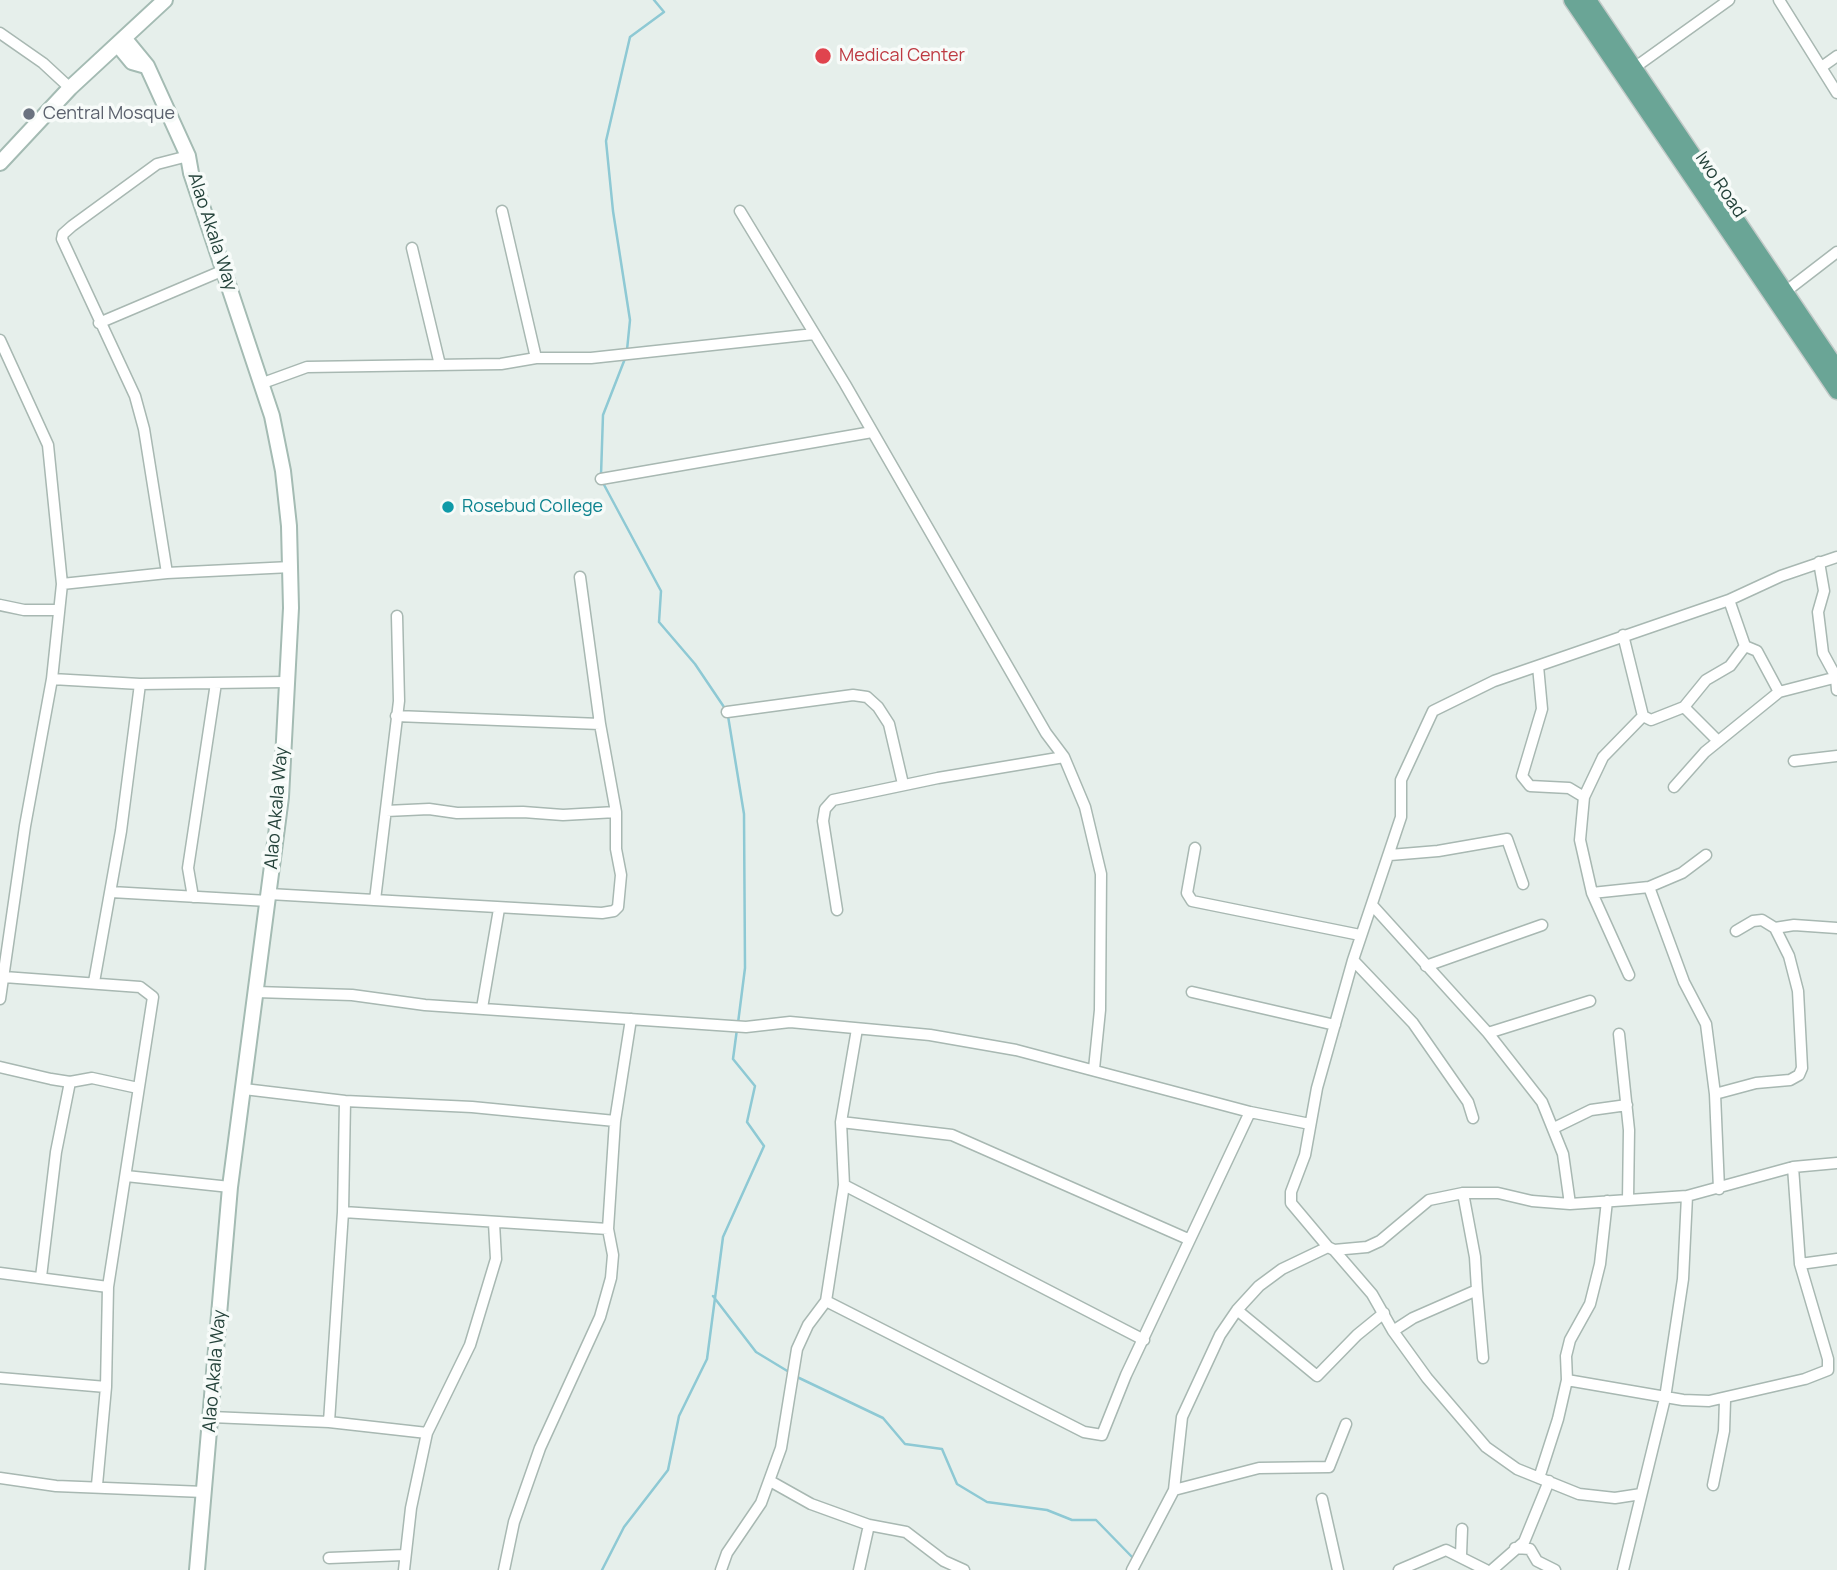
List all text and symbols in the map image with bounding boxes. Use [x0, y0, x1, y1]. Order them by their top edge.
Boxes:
place label: Medical Center [839, 45, 965, 67]
marker: Medical Center [813, 46, 833, 66]
place label: Central Mosque [43, 103, 175, 125]
marker: Central Mosque [21, 106, 37, 122]
street label: Iwo Road [1690, 148, 1750, 222]
street label: Alao Akala Way [183, 170, 241, 294]
place label: Rosebud College [462, 496, 603, 518]
marker: Rosebud College [440, 499, 456, 515]
street label: Alao Akala Way [261, 746, 293, 870]
street label: Alao Akala Way [199, 1309, 231, 1433]

